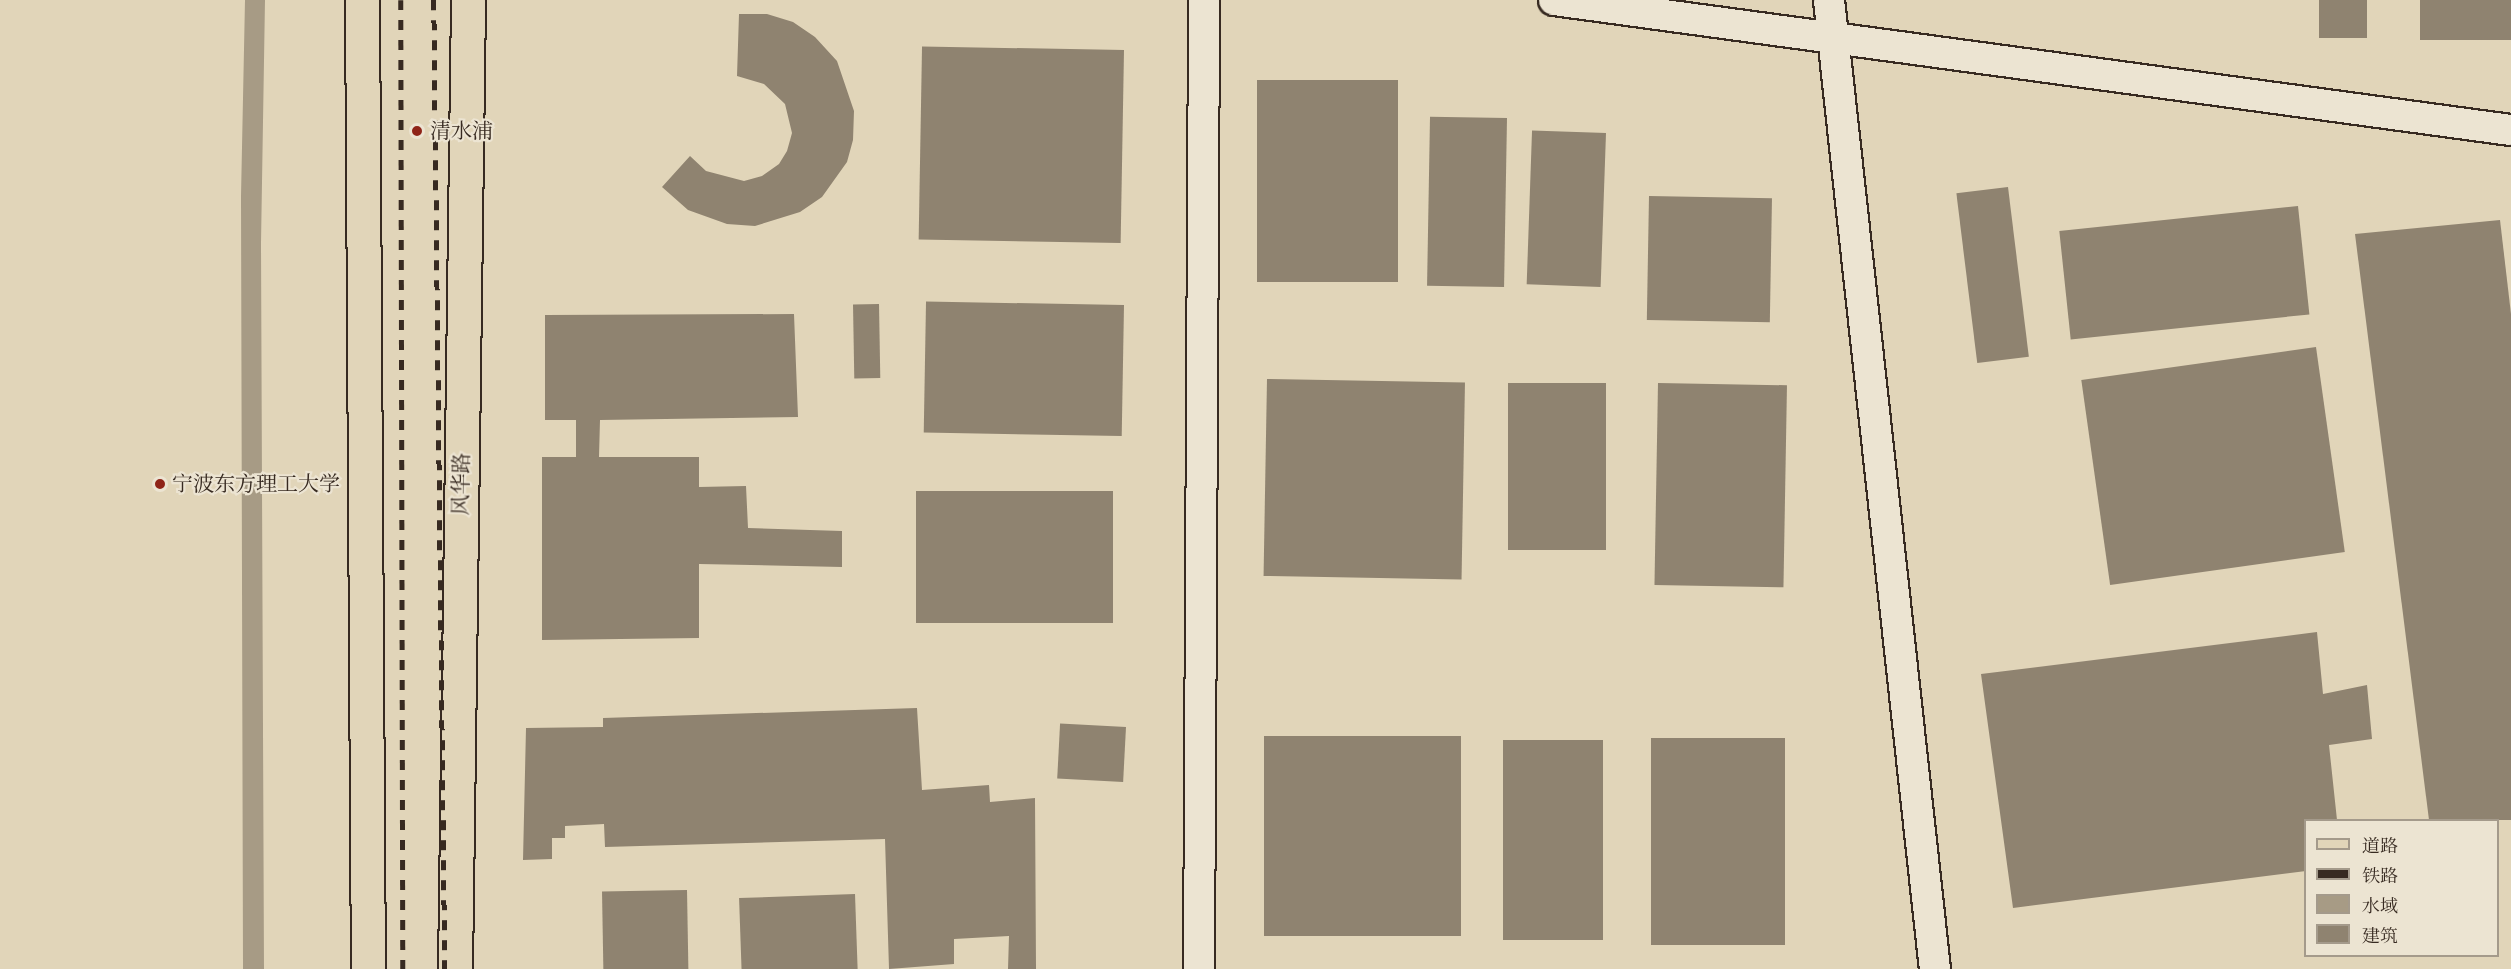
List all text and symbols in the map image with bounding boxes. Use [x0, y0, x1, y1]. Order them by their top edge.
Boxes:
place label: 清水浦 [430, 118, 493, 144]
marker: 清水浦 [408, 122, 426, 140]
street label: 风华路 [448, 452, 474, 516]
place label: 宁波东方理工大学 [172, 471, 340, 497]
marker: 宁波东方理工大学 [153, 477, 167, 491]
legend [2304, 819, 2499, 957]
text: 道路 [2362, 836, 2398, 857]
text: 铁路 [2362, 866, 2398, 887]
text: 水域 [2362, 896, 2398, 917]
text: 建筑 [2362, 926, 2398, 947]

